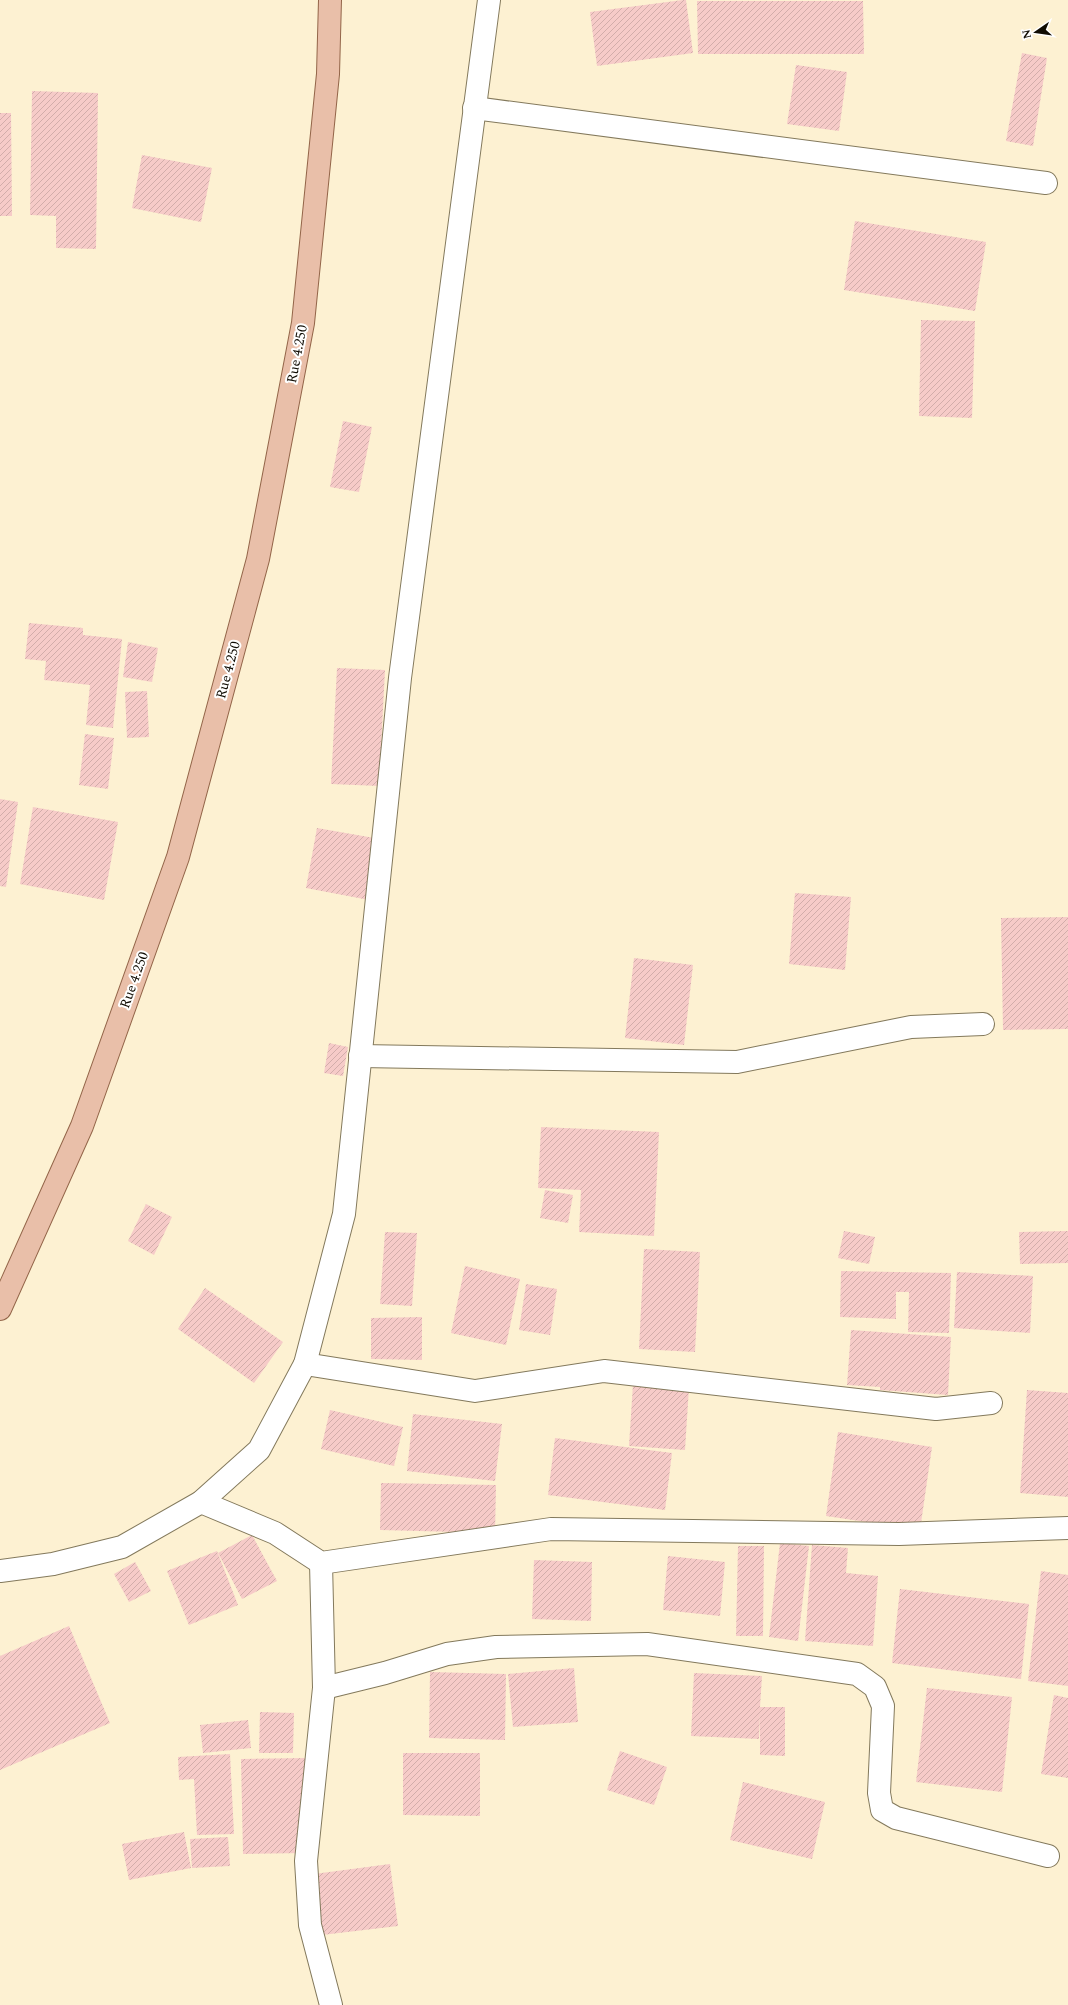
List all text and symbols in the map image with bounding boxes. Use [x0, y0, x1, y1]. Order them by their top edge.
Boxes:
north arrow [1016, 12, 1056, 52]
text: N [1017, 28, 1036, 40]
street label: Rue 4.250 [281, 323, 313, 385]
street label: Rue 4.250 [210, 639, 246, 701]
street label: Rue 4.250 [114, 949, 154, 1011]

